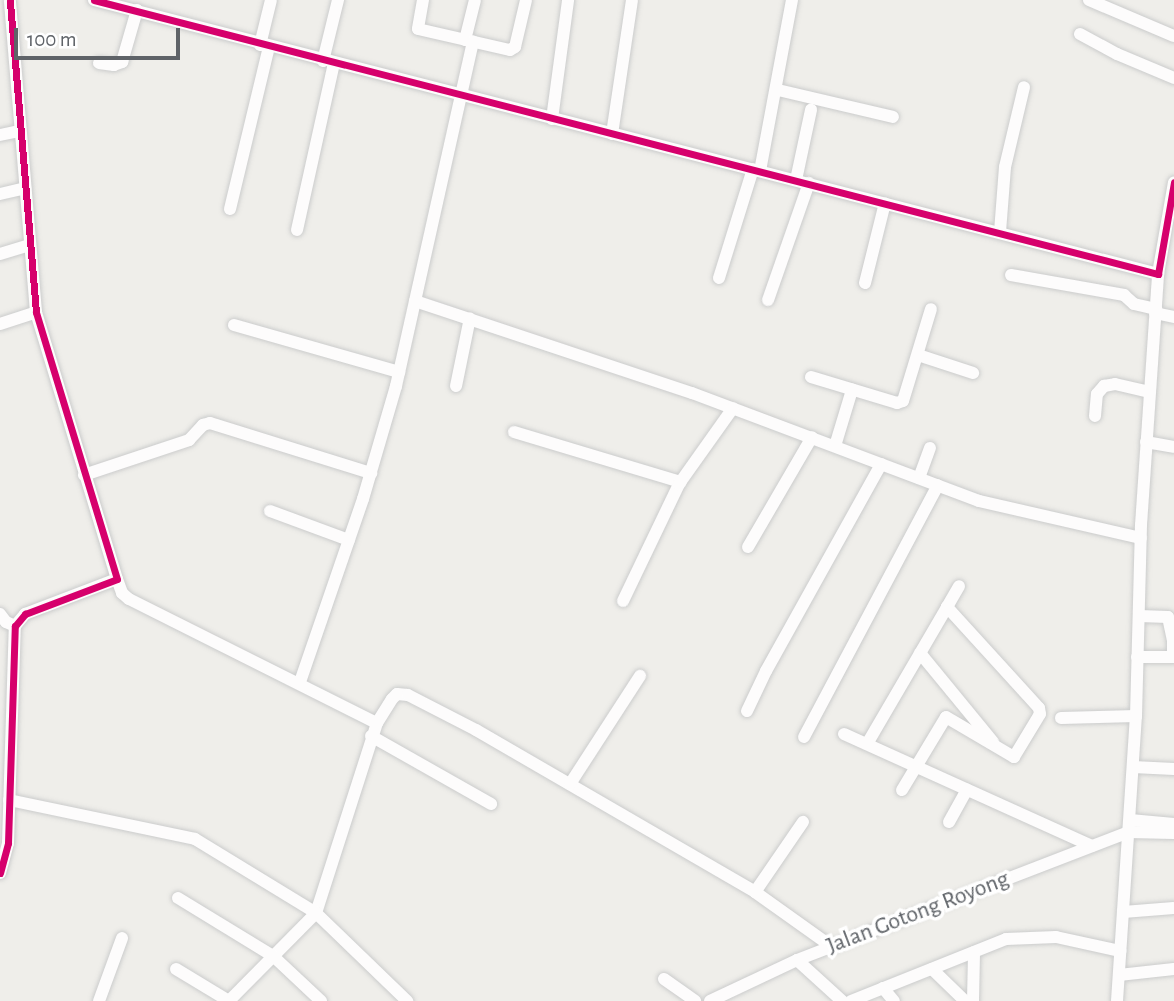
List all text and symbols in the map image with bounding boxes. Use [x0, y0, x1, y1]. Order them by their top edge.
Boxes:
scale bar [18, 14, 184, 58]
text: 100 m [27, 29, 77, 50]
street label: Jalan Gotong Royong [823, 865, 1013, 961]

